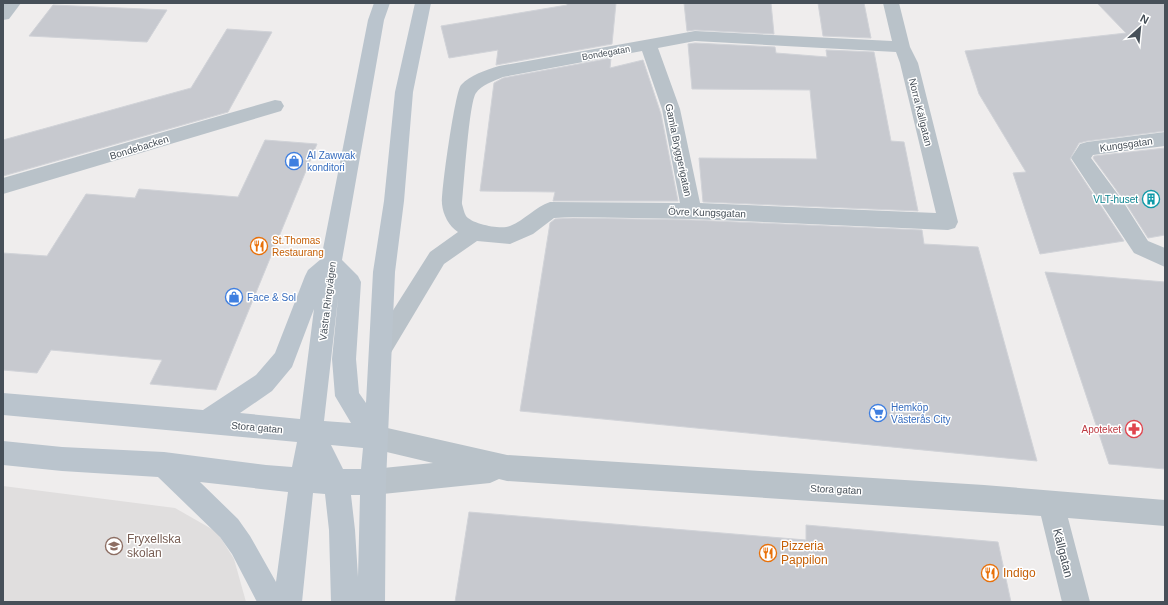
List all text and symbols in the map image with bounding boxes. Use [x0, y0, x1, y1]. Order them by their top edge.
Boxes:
north arrow [1120, 8, 1160, 48]
text: N [1138, 12, 1151, 26]
street label: Bondegatan [581, 44, 631, 62]
street label: Norra Källgatan [907, 77, 934, 147]
street label: Gamla Bryggerigatan [663, 103, 694, 197]
street label: Bondebacken [108, 133, 170, 162]
street label: Kungsgatan [1099, 135, 1153, 154]
place label: Al Zawwak konditori [307, 150, 356, 173]
shop icon: Al Zawwak konditori [284, 151, 304, 171]
building icon: VLT-huset [1141, 189, 1161, 209]
place label: VLT-huset [1093, 194, 1138, 205]
street label: Övre Kungsgatan [668, 206, 746, 219]
place label: St.Thomas Restaurang [272, 235, 324, 258]
restaurant icon: St.Thomas Restaurang [249, 236, 269, 256]
street label: Västra Ringvägen [317, 261, 338, 341]
shop icon: Face & Sol [224, 287, 244, 307]
place label: Face & Sol [247, 292, 296, 303]
place label: Hemköp Västerås City [891, 402, 950, 425]
supermarket icon: Hemköp Västerås City [868, 403, 888, 423]
pharmacy icon: Apoteket [1124, 419, 1144, 439]
street label: Stora gatan [231, 420, 283, 435]
place label: Apoteket [1082, 424, 1121, 435]
street label: Stora gatan [810, 483, 862, 496]
street label: Källgatan [1050, 527, 1076, 579]
place label: Fryxellska skolan [127, 532, 181, 560]
school or university icon: Fryxellska skolan [104, 536, 124, 556]
place label: Pizzeria Pappilon [781, 539, 828, 567]
restaurant icon: Pizzeria Pappilon [758, 543, 778, 563]
restaurant icon: Indigo [980, 563, 1000, 583]
place label: Indigo [1003, 566, 1036, 580]

